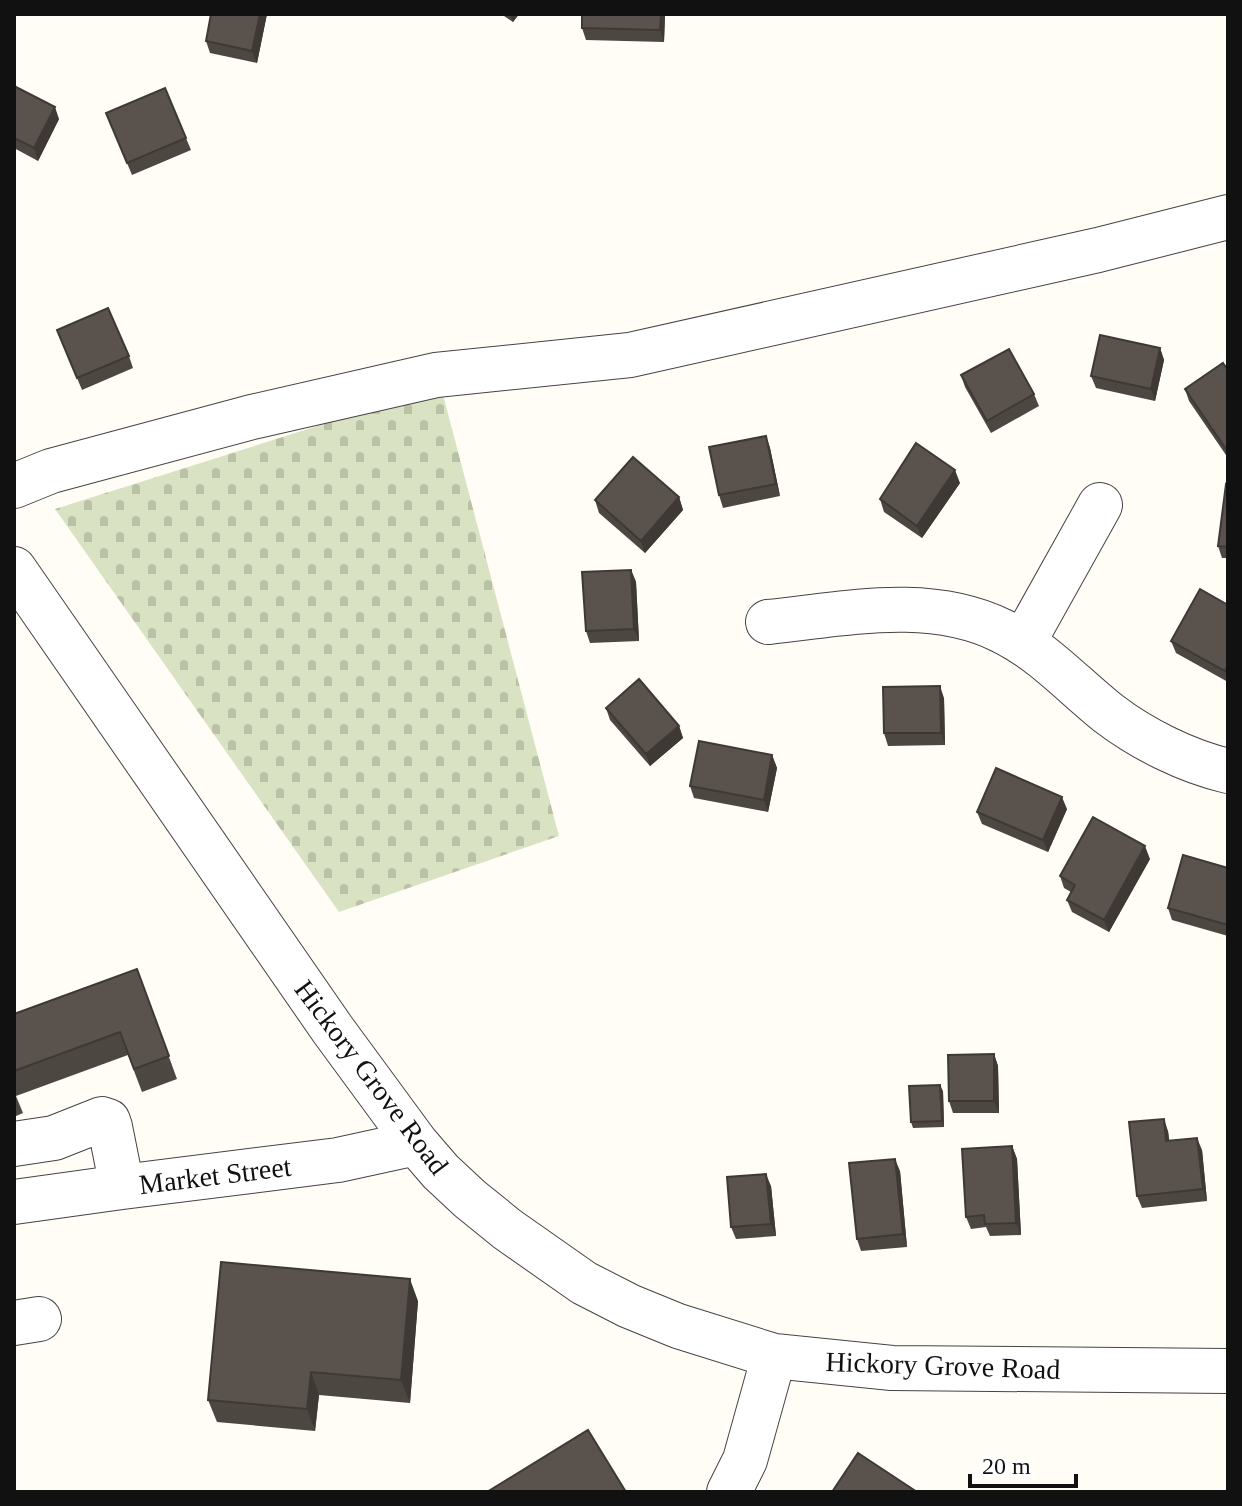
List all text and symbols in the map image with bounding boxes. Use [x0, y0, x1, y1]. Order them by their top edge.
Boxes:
street label: Hickory Grove Road [289, 974, 455, 1180]
street label: Market Street [137, 1151, 293, 1200]
street label: Hickory Grove Road [825, 1346, 1061, 1385]
scale bar [970, 1438, 1076, 1488]
text: 20 m [982, 1453, 1031, 1479]

